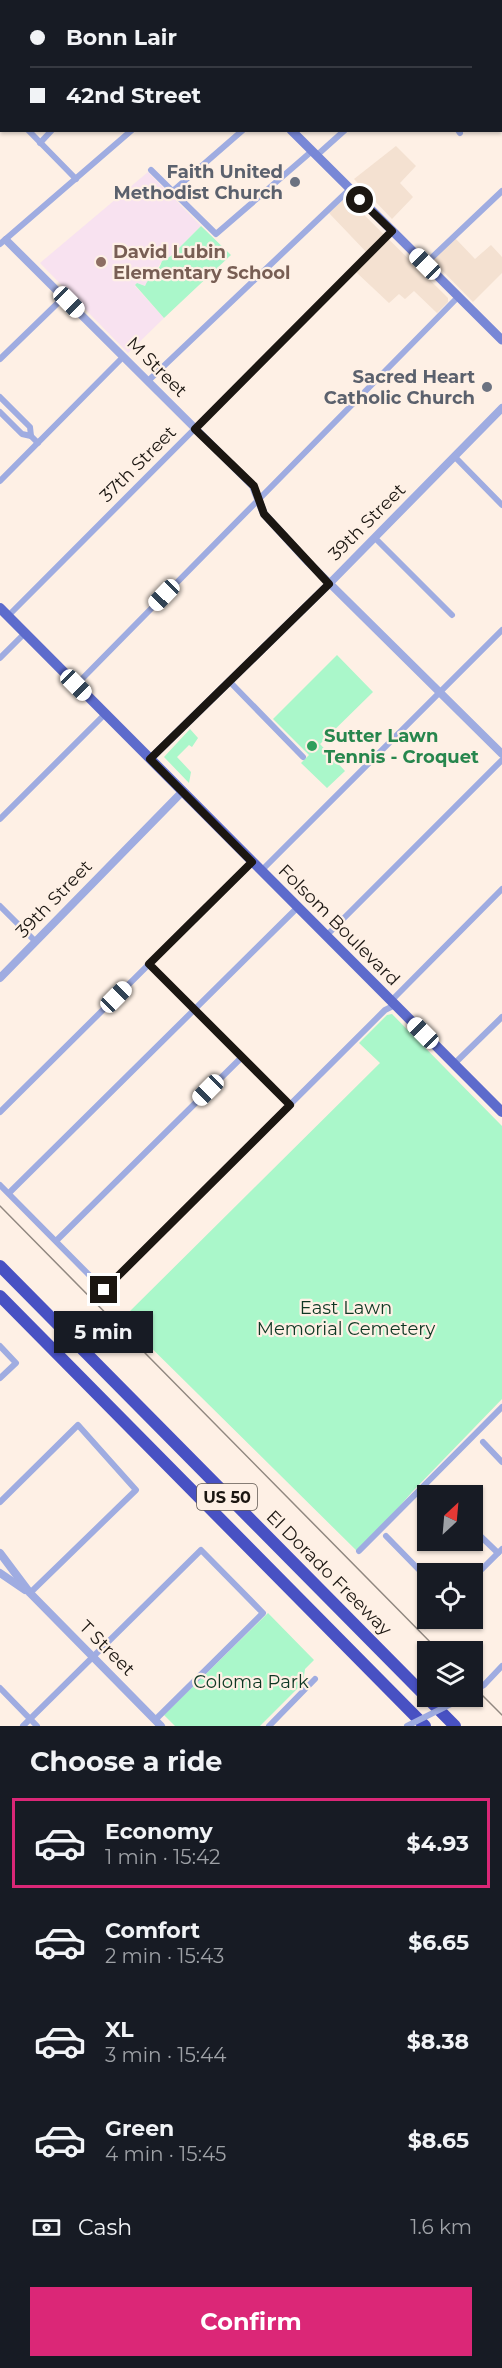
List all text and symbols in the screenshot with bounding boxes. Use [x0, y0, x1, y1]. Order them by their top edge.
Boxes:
text: Bonn Lair [66, 24, 177, 51]
text: 42nd Street [66, 82, 201, 109]
place label: Faith United Methodist Church [114, 161, 283, 204]
marker: Faith United Methodist Church [288, 175, 302, 189]
route start [346, 186, 373, 213]
place label: David Lubin Elementary School [113, 241, 290, 284]
car [406, 245, 444, 283]
marker: David Lubin Elementary School [94, 255, 108, 269]
car [50, 283, 88, 321]
street label: M Street [122, 332, 192, 402]
place label: Sacred Heart Catholic Church [324, 366, 475, 409]
marker: Sacred Heart Catholic Church [480, 380, 494, 394]
street label: 37th Street [95, 421, 181, 507]
street label: 39th Street [324, 479, 410, 565]
car [145, 576, 183, 614]
car [57, 666, 95, 704]
place label: Sutter Lawn Tennis - Croquet [324, 725, 479, 768]
marker: Sutter Lawn Tennis - Croquet [305, 739, 319, 753]
street label: 39th Street [11, 855, 97, 943]
street label: Folsom Boulevard [274, 860, 404, 990]
car [97, 978, 135, 1016]
car [404, 1014, 442, 1052]
car [189, 1071, 227, 1109]
route end [90, 1276, 117, 1303]
park label: East Lawn Memorial Cemetery [257, 1297, 435, 1340]
callout: 5 min [54, 1311, 154, 1353]
text: 5 min [74, 1320, 133, 1344]
road number: US 50 [197, 1484, 257, 1510]
north arrow [417, 1485, 483, 1551]
map controls [417, 1485, 483, 1707]
street label: El Dorado Freeway [262, 1506, 396, 1640]
button: locate [417, 1563, 483, 1629]
street label: T Street [75, 1616, 139, 1680]
button: layers [417, 1641, 483, 1707]
park label: Coloma Park [193, 1671, 309, 1693]
text: Choose a ride [30, 1745, 222, 1778]
icon: car [33, 1816, 87, 1870]
text: Economy [105, 1818, 213, 1845]
text: $4.93 [407, 1830, 469, 1857]
text: 1 min · 15:42 [105, 1845, 220, 1869]
icon: car [33, 1915, 87, 1969]
text: Comfort [105, 1917, 200, 1944]
text: $6.65 [408, 1929, 469, 1956]
text: 2 min · 15:43 [105, 1944, 224, 1968]
icon: car [33, 2014, 87, 2068]
text: XL [105, 2016, 134, 2043]
text: $8.38 [407, 2028, 469, 2055]
text: 3 min · 15:44 [105, 2043, 226, 2067]
icon: car [33, 2113, 87, 2167]
text: Green [105, 2115, 174, 2142]
text: $8.65 [408, 2127, 469, 2154]
text: 4 min · 15:45 [105, 2142, 226, 2166]
icon: cash [30, 2211, 63, 2244]
text: Cash [78, 2214, 132, 2241]
text: 1.6 km [410, 2215, 472, 2239]
button: Confirm [30, 2287, 472, 2356]

